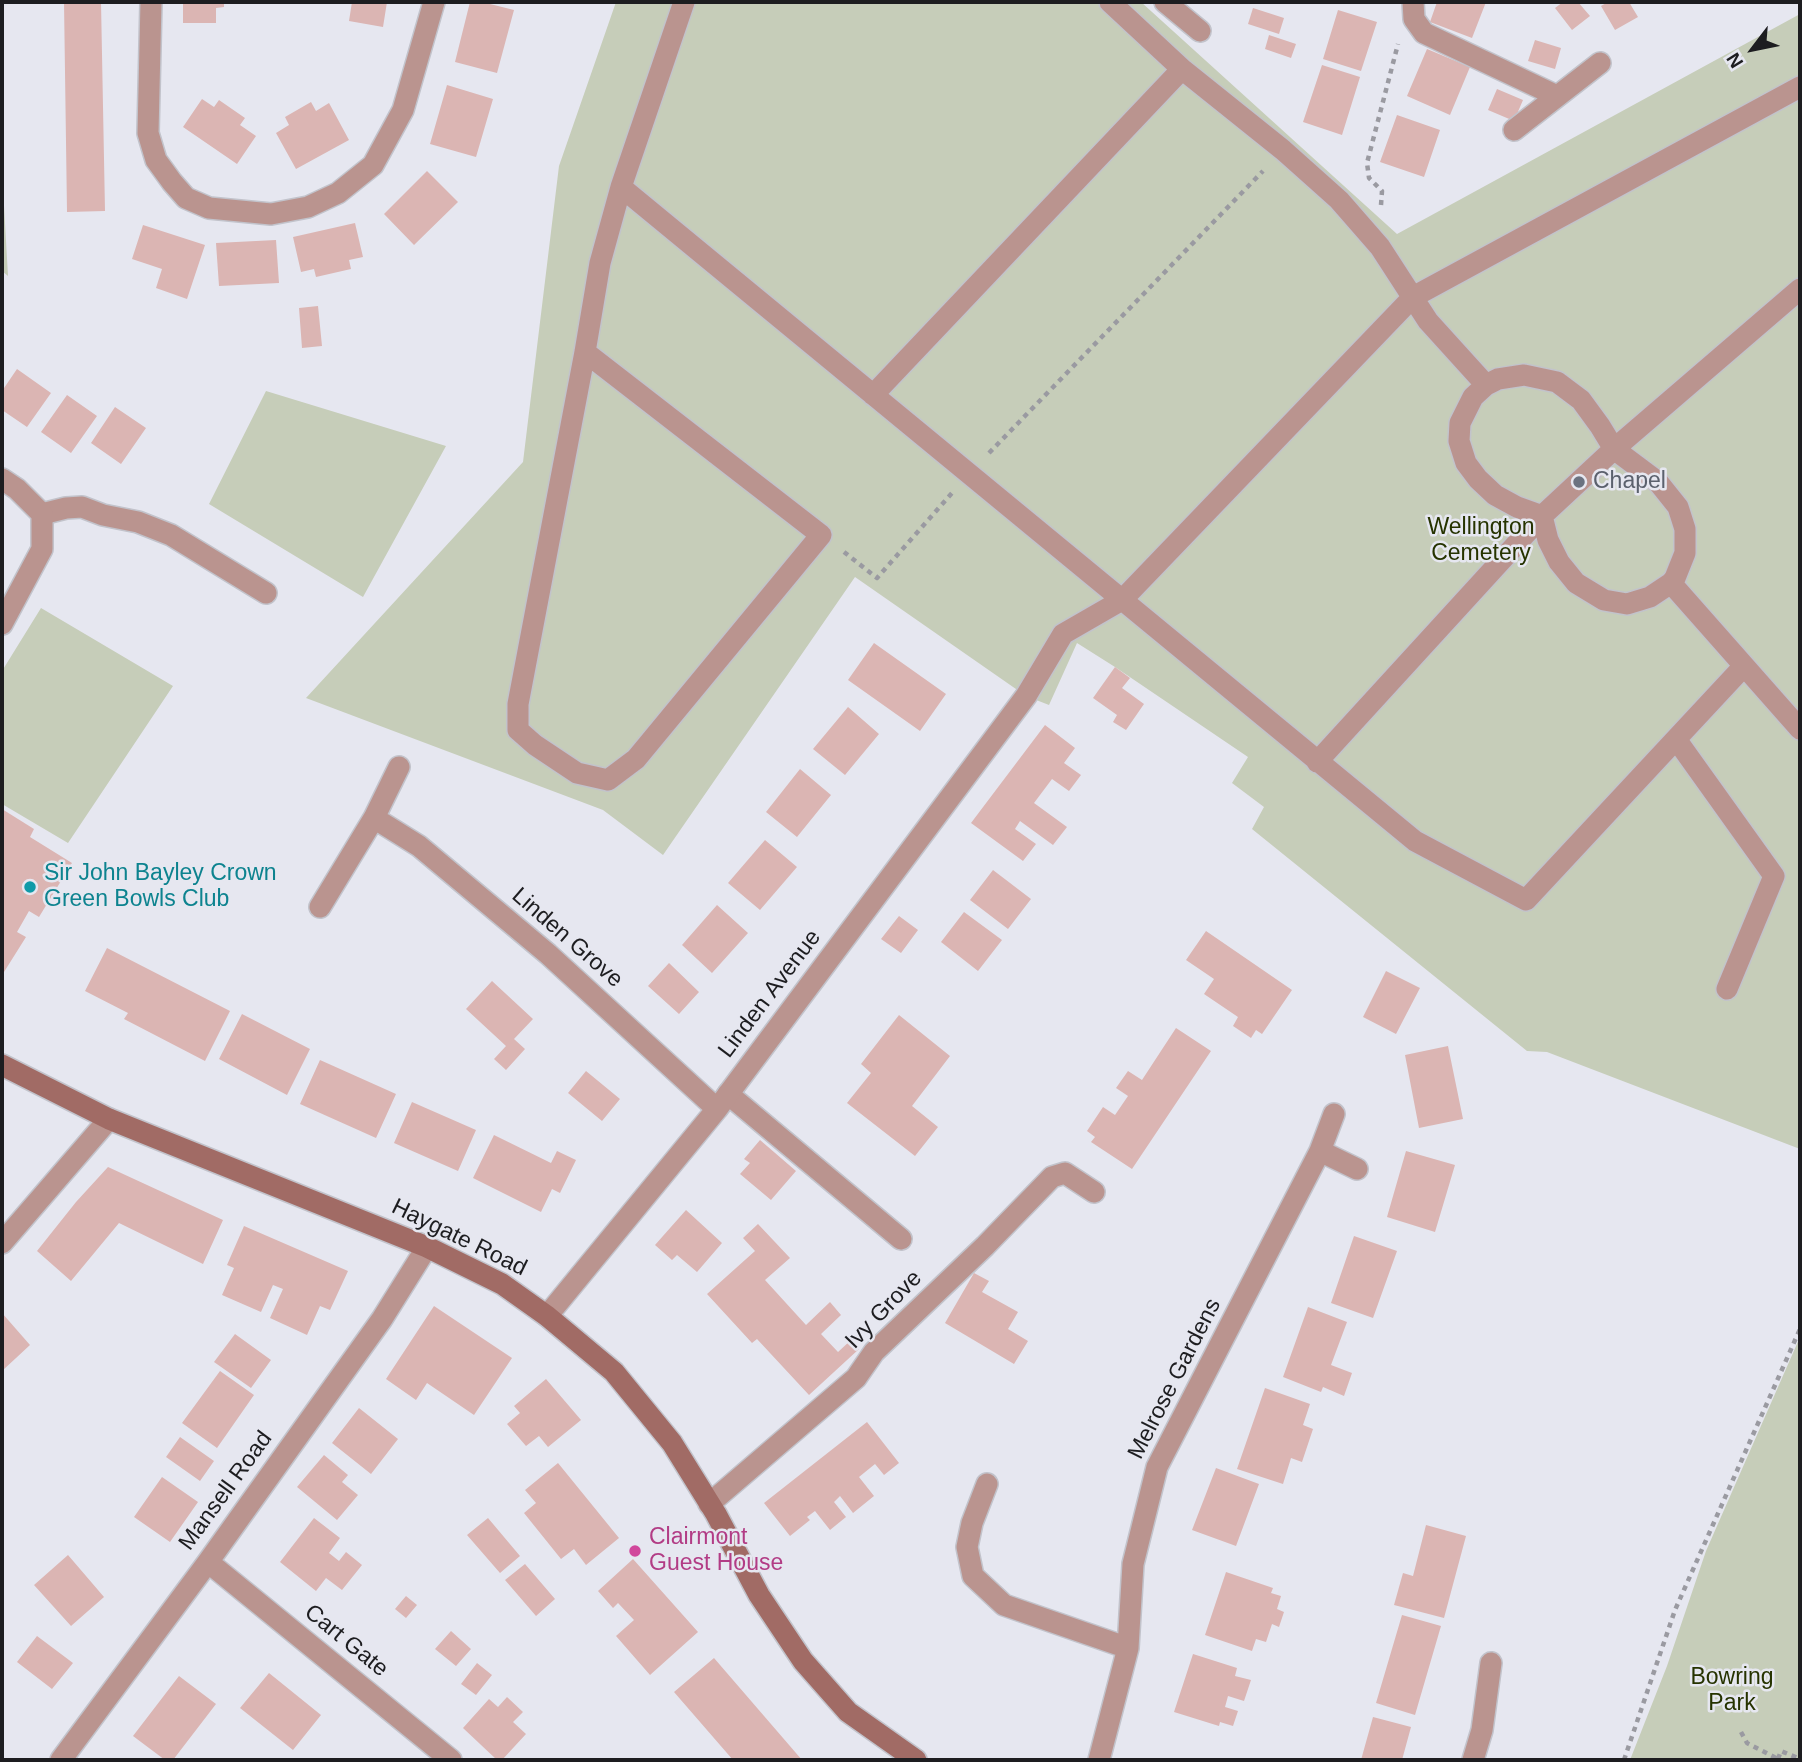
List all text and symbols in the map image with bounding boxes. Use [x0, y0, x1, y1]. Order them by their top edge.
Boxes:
north arrow [1718, 14, 1788, 84]
text: N [1722, 49, 1747, 72]
place label: Chapel [1593, 468, 1666, 496]
marker: Chapel [1571, 474, 1587, 490]
park label: Wellington Cemetery [1428, 514, 1534, 568]
place label: Sir John Bayley Crown Green Bowls Club [44, 860, 277, 914]
marker: Sir John Bayley Crown Green Bowls Club [22, 879, 38, 895]
street label: Linden Grove [506, 882, 628, 994]
street label: Linden Avenue [713, 925, 827, 1063]
street label: Haygate Road [387, 1193, 531, 1283]
street label: Ivy Grove [840, 1265, 928, 1355]
street label: Melrose Gardens [1123, 1294, 1227, 1464]
street label: Mansell Road [174, 1426, 278, 1556]
place label: Clairmont Guest House [649, 1524, 783, 1578]
marker: Clairmont Guest House [627, 1543, 643, 1559]
street label: Cart Gate [299, 1599, 393, 1683]
park label: Bowring Park [1690, 1664, 1774, 1718]

